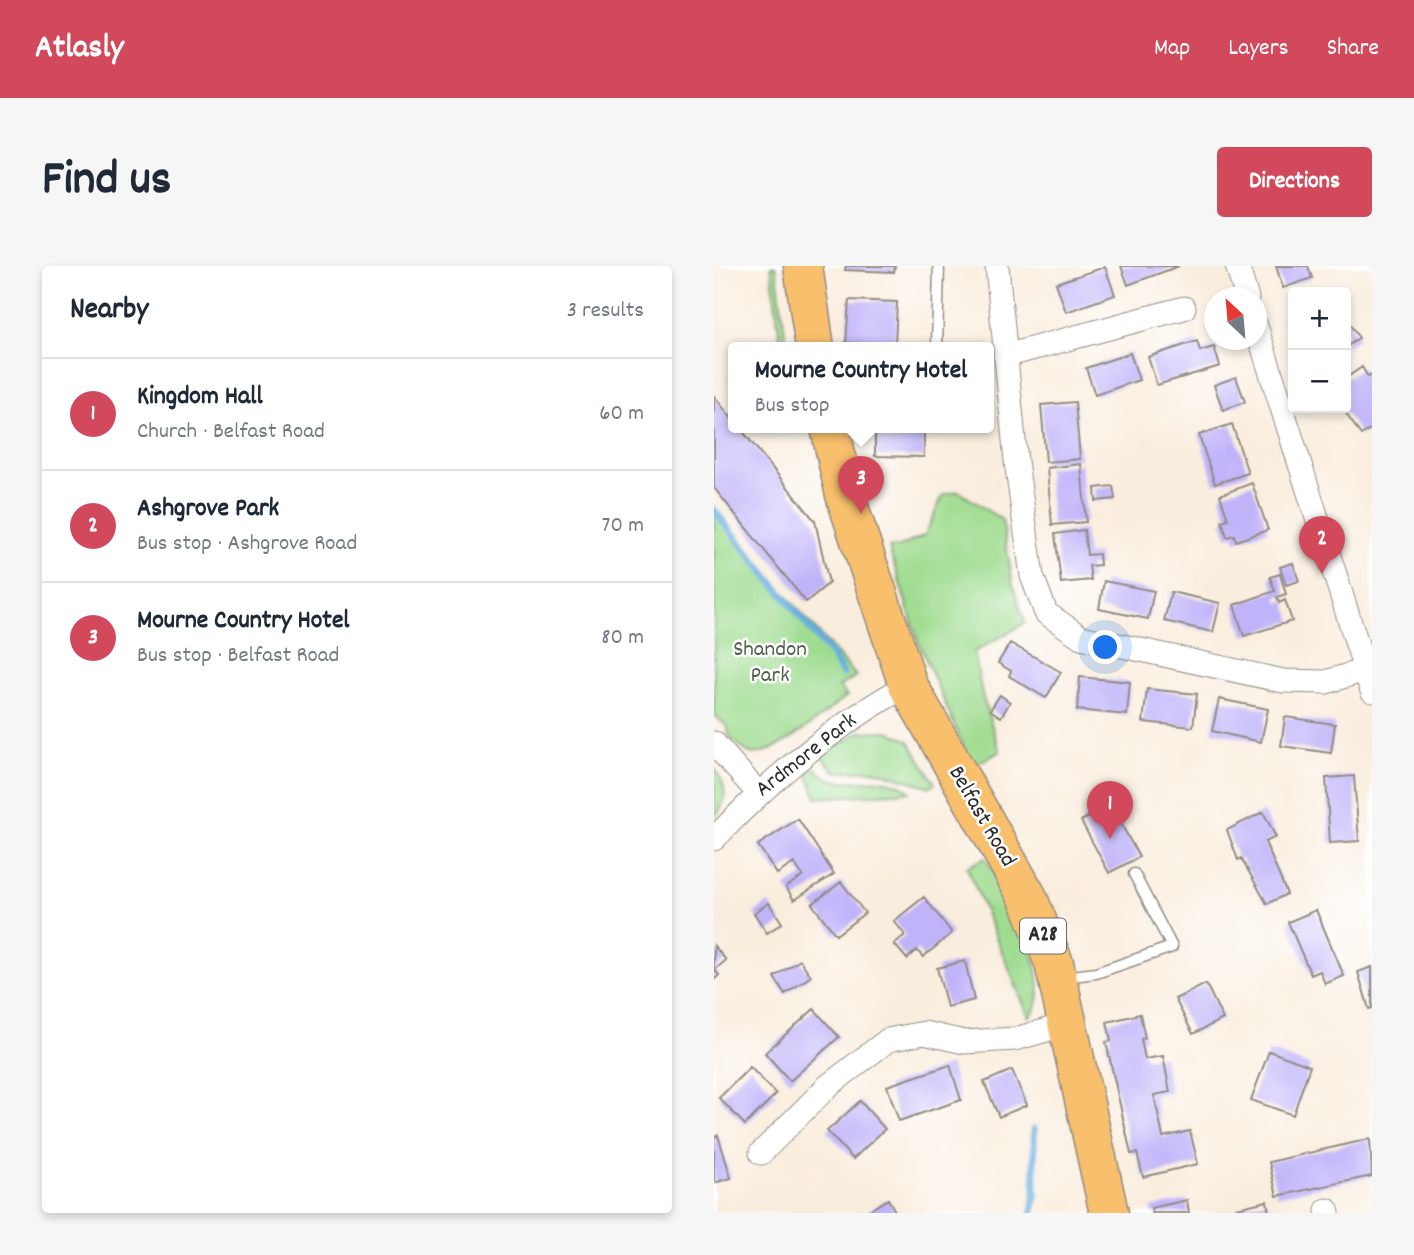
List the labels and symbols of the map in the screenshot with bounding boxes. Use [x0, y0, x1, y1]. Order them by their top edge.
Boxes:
north arrow [1204, 287, 1267, 350]
pin: 3 [838, 456, 884, 514]
pin: 2 [1299, 516, 1345, 574]
your location [1088, 630, 1122, 664]
park label: Shandon Park [733, 634, 807, 693]
street label: Ardmore Park [749, 706, 865, 806]
street label: Belfast Road [939, 760, 1023, 874]
pin: 1 [1087, 781, 1133, 839]
road number: A28 [1020, 918, 1066, 954]

